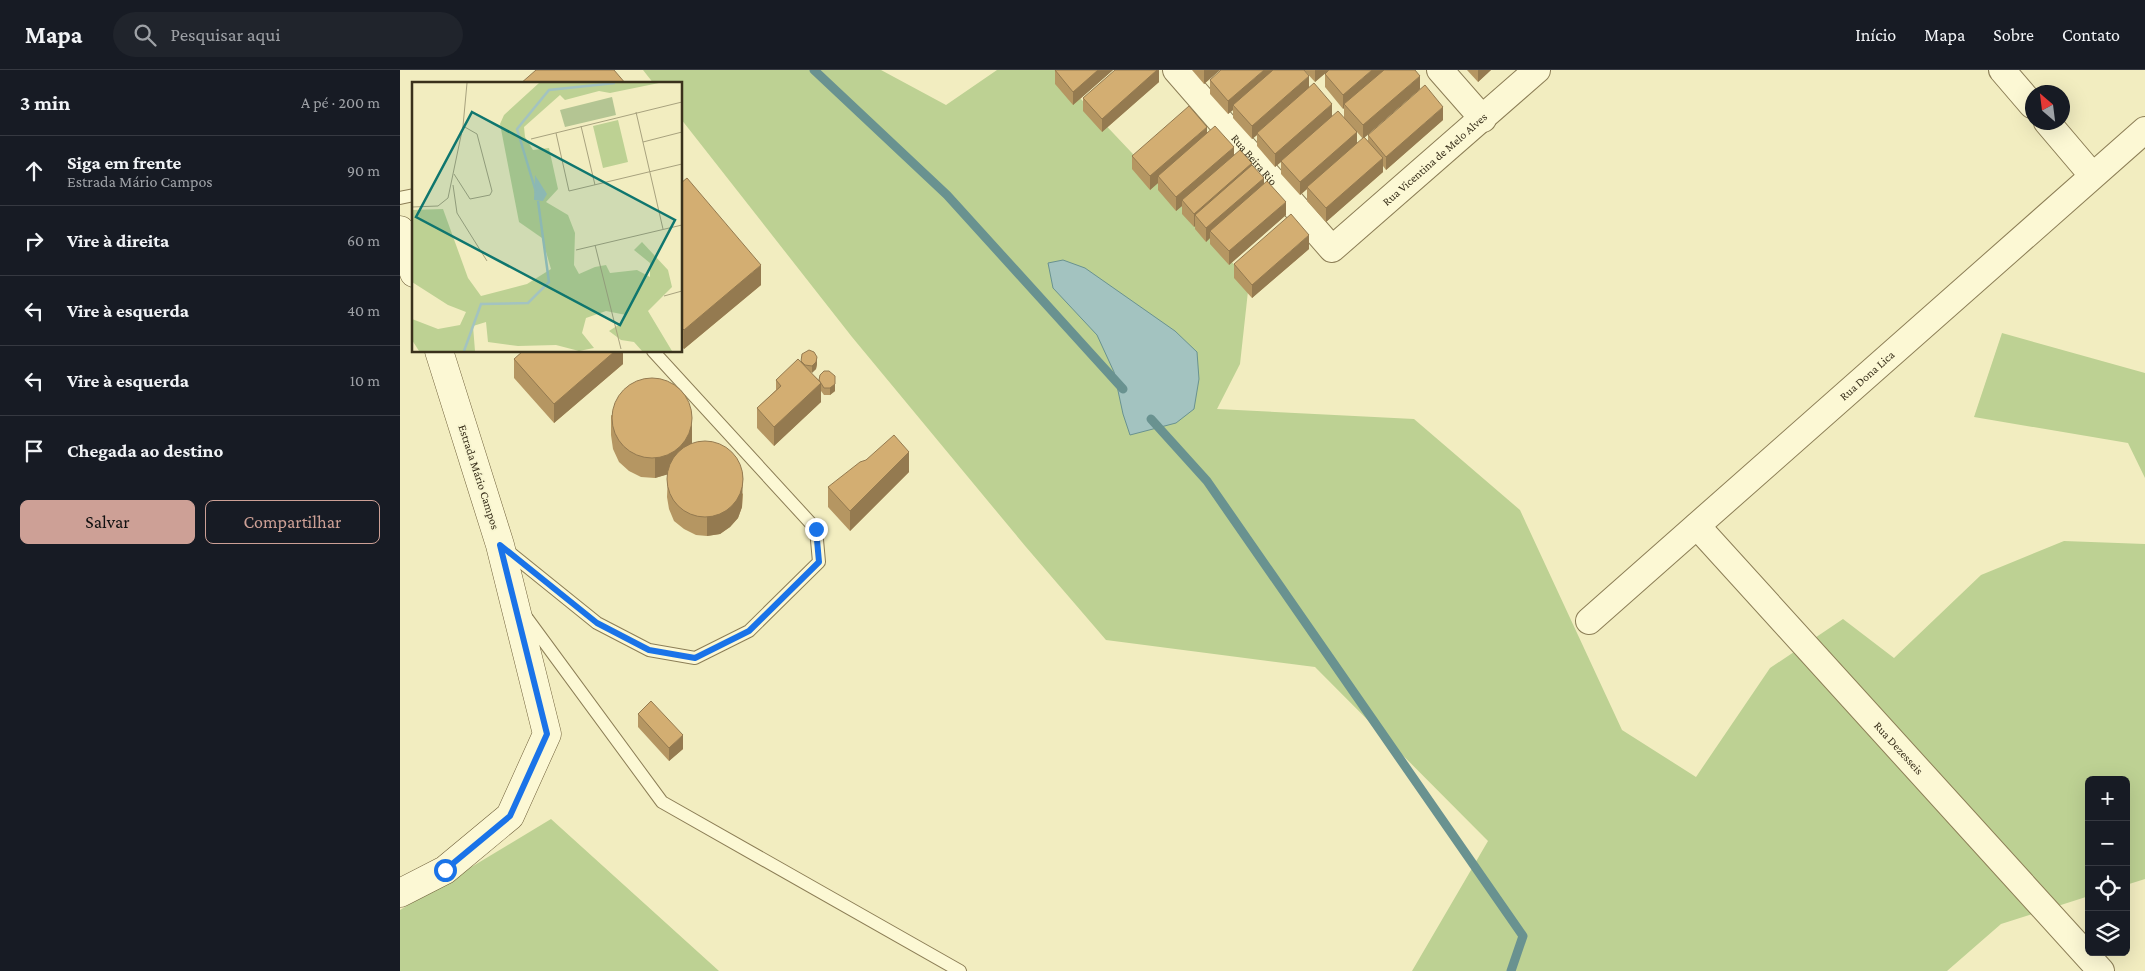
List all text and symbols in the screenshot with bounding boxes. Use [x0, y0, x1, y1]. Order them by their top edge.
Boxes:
search box [113, 12, 463, 57]
text: Mapa [25, 21, 83, 48]
icon: search [131, 21, 159, 49]
text: Pesquisar aqui [171, 24, 280, 45]
text: Início [1855, 25, 1896, 45]
text: Mapa [1924, 25, 1965, 45]
text: Sobre [1993, 25, 2034, 45]
text: Contato [2062, 25, 2120, 45]
inset map [412, 82, 682, 352]
north arrow [2025, 85, 2070, 130]
text: 3 min [20, 91, 70, 115]
text: A pé · 200 m [301, 94, 380, 111]
street label: Rua Vicentina de Melo Alves [1380, 110, 1490, 209]
street label: Rua Beira Rio [1228, 131, 1280, 188]
text: Siga em frente [67, 152, 181, 173]
icon: ahead [20, 157, 48, 185]
text: 90 m [347, 162, 380, 179]
text: Estrada Mário Campos [67, 173, 213, 190]
icon: right [20, 227, 48, 255]
text: Vire à direita [67, 230, 169, 251]
text: 60 m [347, 232, 380, 249]
icon: left [20, 297, 48, 325]
text: Vire à esquerda [67, 300, 189, 321]
text: 40 m [347, 302, 380, 319]
street label: Rua Dona Lica [1837, 347, 1898, 403]
icon: left [20, 367, 48, 395]
text: Vire à esquerda [67, 370, 189, 391]
text: 10 m [350, 372, 380, 389]
street label: Estrada Mário Campos [455, 423, 503, 531]
icon: arrive [20, 437, 48, 465]
text: Chegada ao destino [67, 440, 223, 461]
button: Salvar [20, 500, 195, 544]
button: Compartilhar [205, 500, 380, 544]
route end [805, 518, 828, 541]
street label: Rua Dezesseis [1871, 719, 1927, 778]
map controls [2085, 776, 2130, 956]
button: + [2085, 776, 2130, 821]
button: − [2085, 821, 2130, 866]
route start [434, 859, 457, 882]
button: locate [2085, 866, 2130, 911]
button: layers [2085, 911, 2130, 956]

